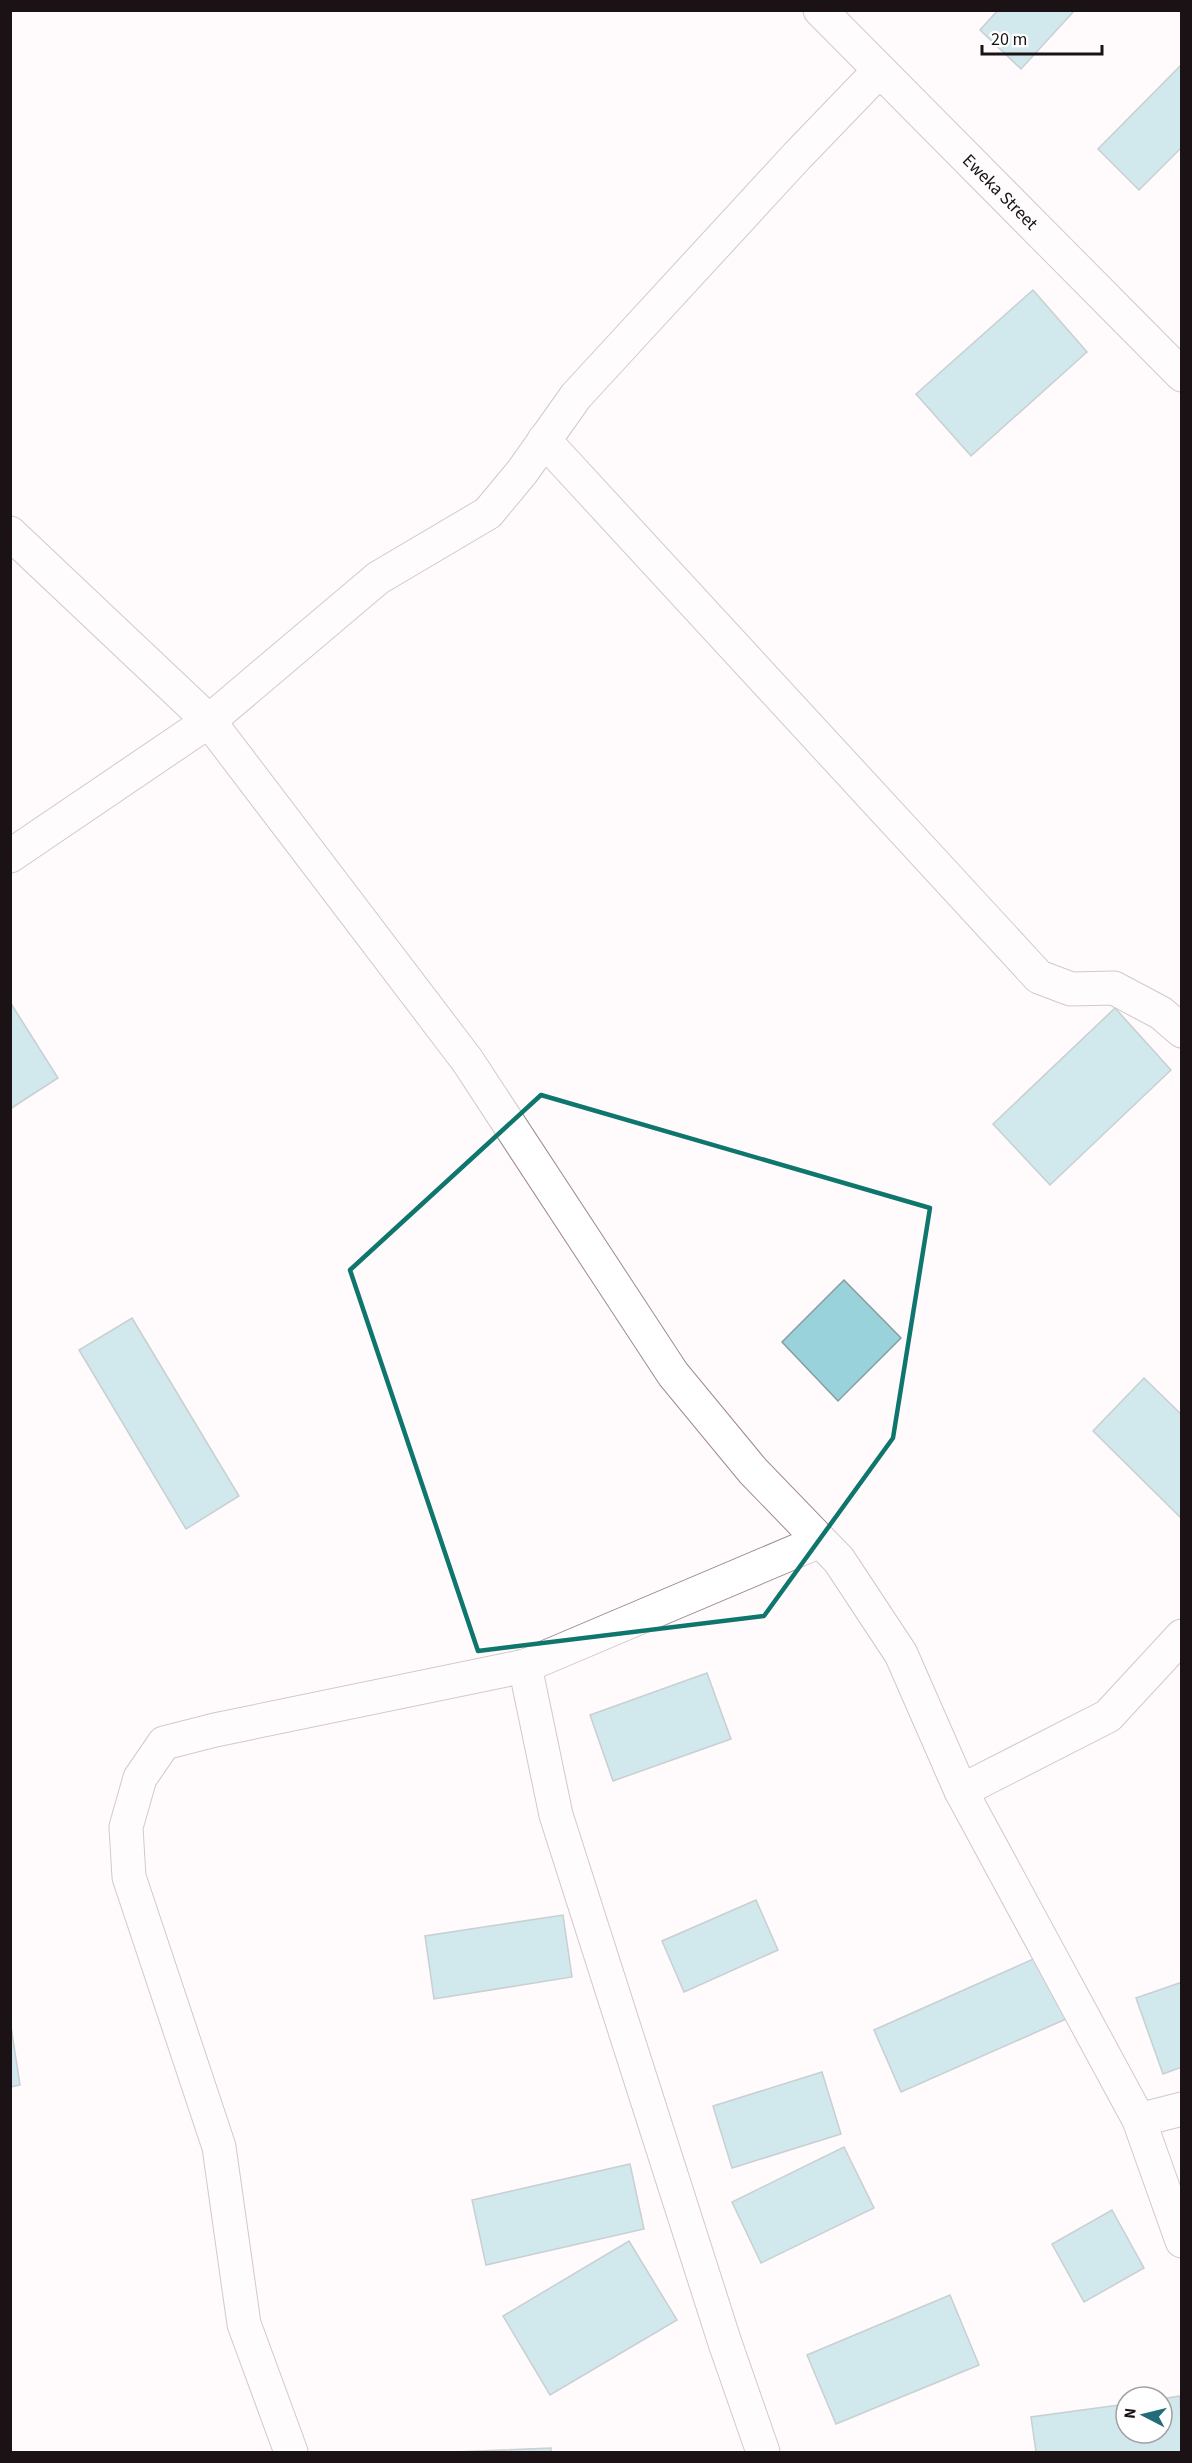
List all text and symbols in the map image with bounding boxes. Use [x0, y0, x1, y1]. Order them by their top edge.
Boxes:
scale bar [982, 18, 1102, 56]
text: 20 m [991, 27, 1027, 52]
street label: Eweka Street [957, 149, 1043, 236]
north arrow [1114, 2385, 1174, 2445]
text: N [1119, 2407, 1142, 2420]

